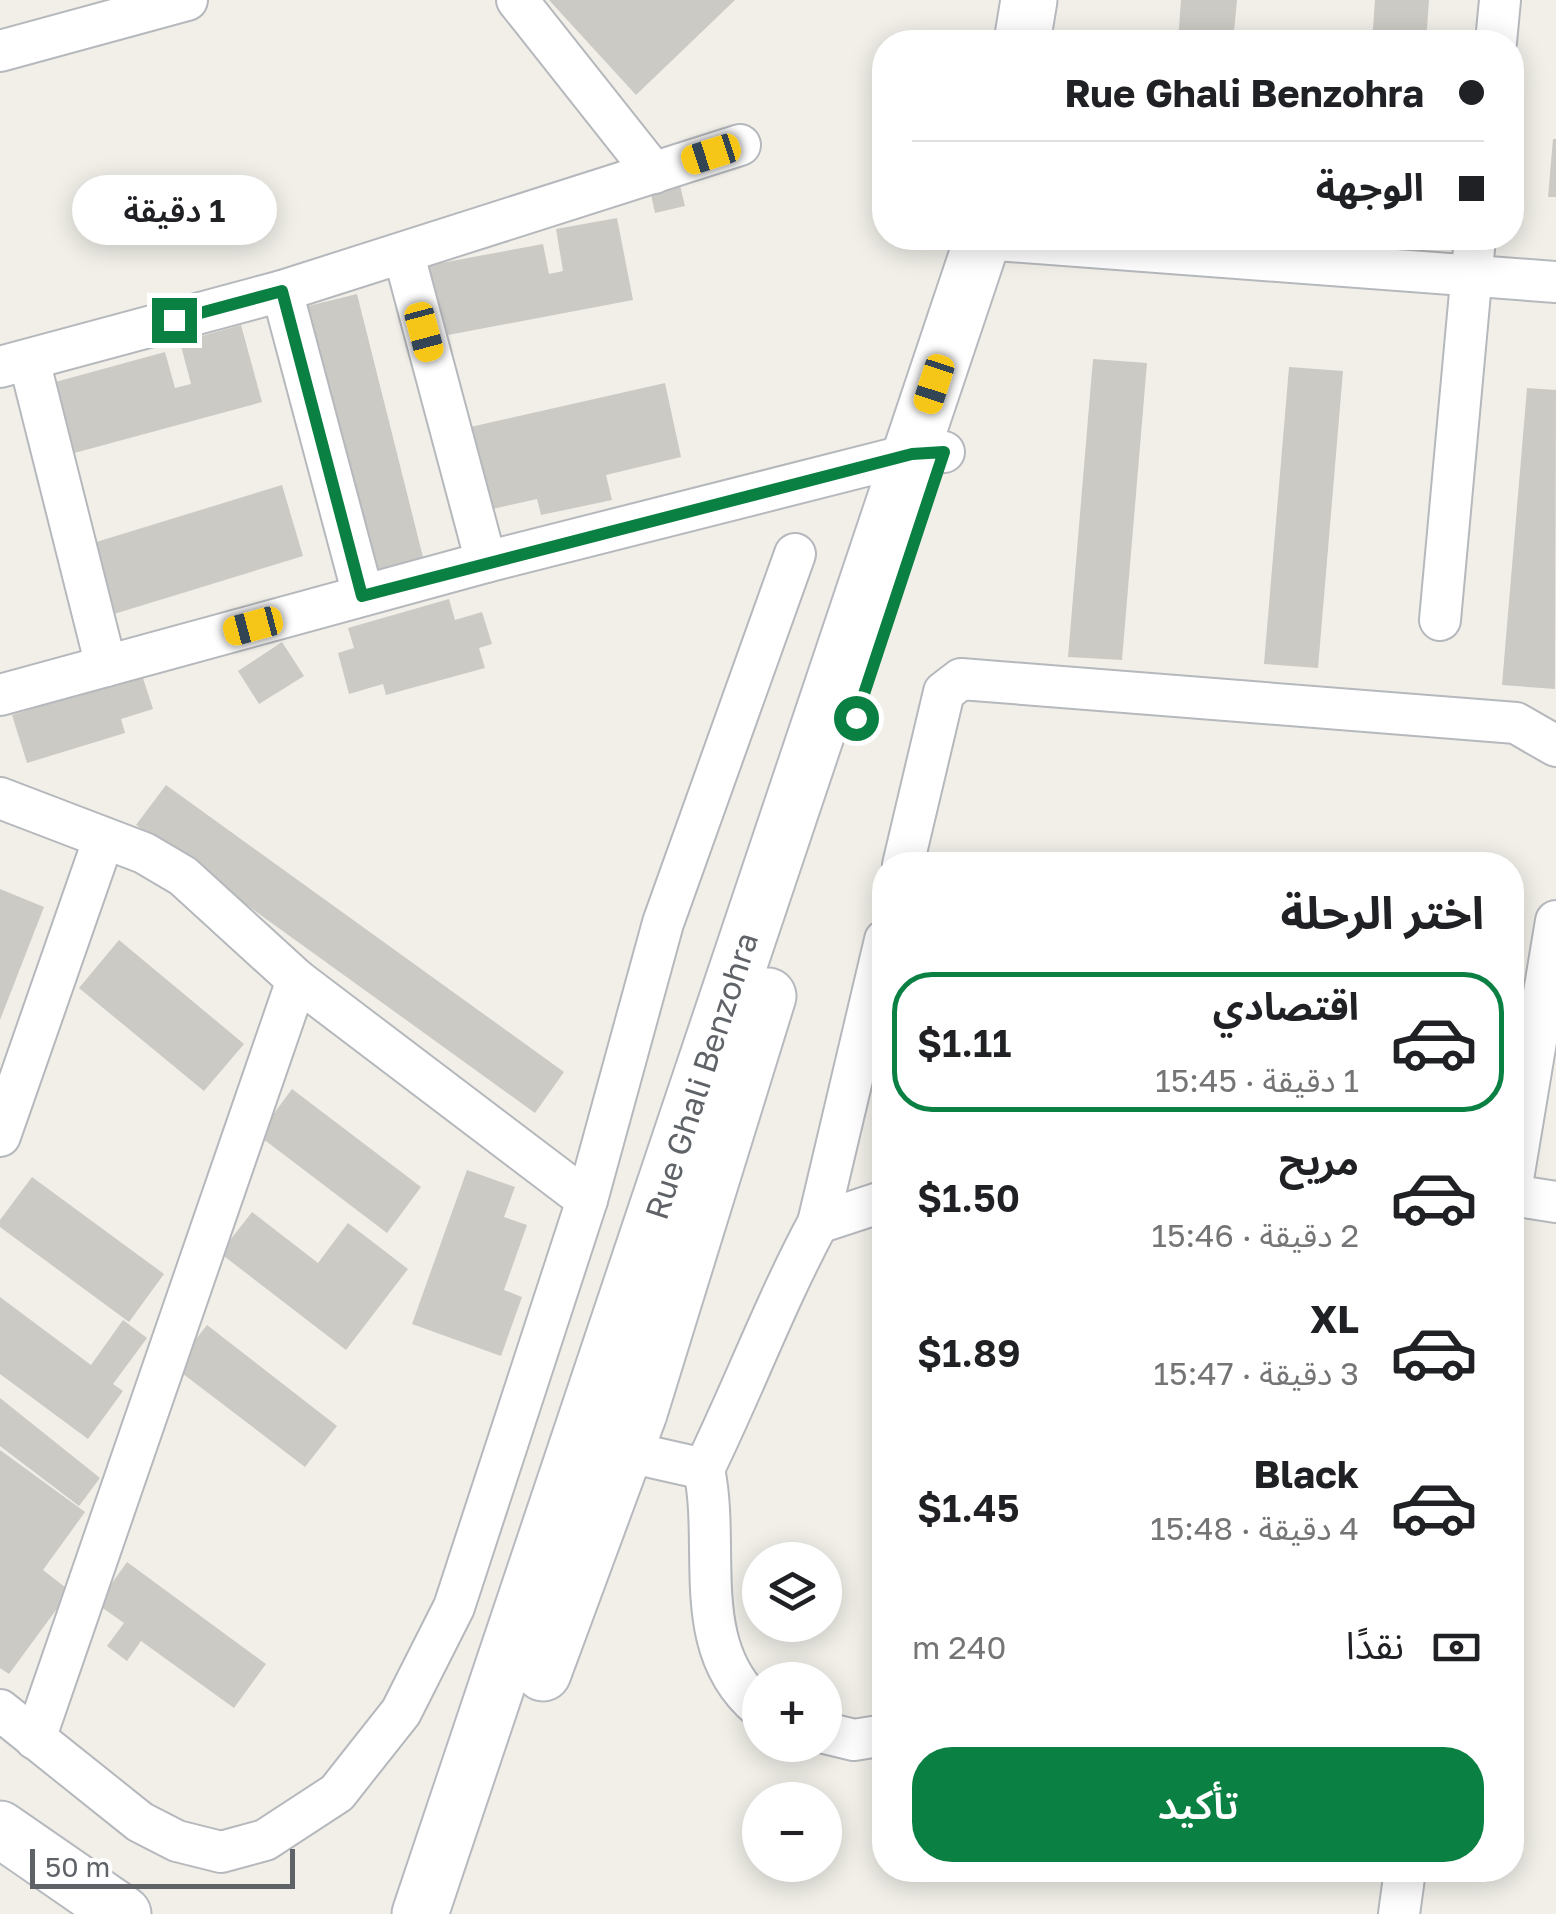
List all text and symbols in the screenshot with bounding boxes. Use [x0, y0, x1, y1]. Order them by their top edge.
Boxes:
text: Rue Ghali Benzohra [1065, 70, 1424, 115]
car [678, 130, 744, 178]
text: الوجهة [1316, 164, 1424, 209]
callout: 1 دقيقة [71, 175, 276, 245]
text: 1 دقيقة [124, 191, 225, 229]
route end [152, 298, 197, 343]
car [402, 299, 446, 365]
car [910, 351, 958, 417]
car [220, 604, 286, 648]
route start [834, 696, 879, 741]
text: اختر الرحلة [1281, 885, 1484, 939]
street label: Rue Ghali Benzohra [637, 927, 765, 1224]
text: اقتصادي [1213, 983, 1359, 1028]
icon: car [1389, 997, 1479, 1087]
text: $1.11 [917, 1020, 1011, 1065]
text: 1 دقيقة · 15:45 [1155, 1061, 1359, 1099]
text: مريح [1279, 1138, 1359, 1183]
icon: car [1389, 1152, 1479, 1242]
text: $1.50 [917, 1175, 1020, 1220]
text: 2 دقيقة · 15:46 [1151, 1216, 1359, 1254]
text: XL [1310, 1296, 1359, 1341]
icon: car [1389, 1307, 1479, 1397]
text: $1.89 [917, 1330, 1021, 1375]
text: 3 دقيقة · 15:47 [1154, 1354, 1359, 1392]
text: Black [1254, 1451, 1359, 1496]
icon: car [1389, 1462, 1479, 1552]
text: $1.45 [917, 1485, 1020, 1530]
text: 4 دقيقة · 15:48 [1150, 1509, 1359, 1547]
map controls [742, 1542, 842, 1882]
button: layers [742, 1542, 842, 1642]
icon: cash [1429, 1620, 1484, 1675]
text: نقدًا [1346, 1622, 1404, 1667]
text: 240 m [912, 1628, 1006, 1666]
button: + [742, 1662, 842, 1762]
button: تأكيد [912, 1747, 1484, 1862]
button: − [742, 1782, 842, 1882]
scale bar [30, 1844, 295, 1888]
text: 50 m [45, 1850, 110, 1883]

